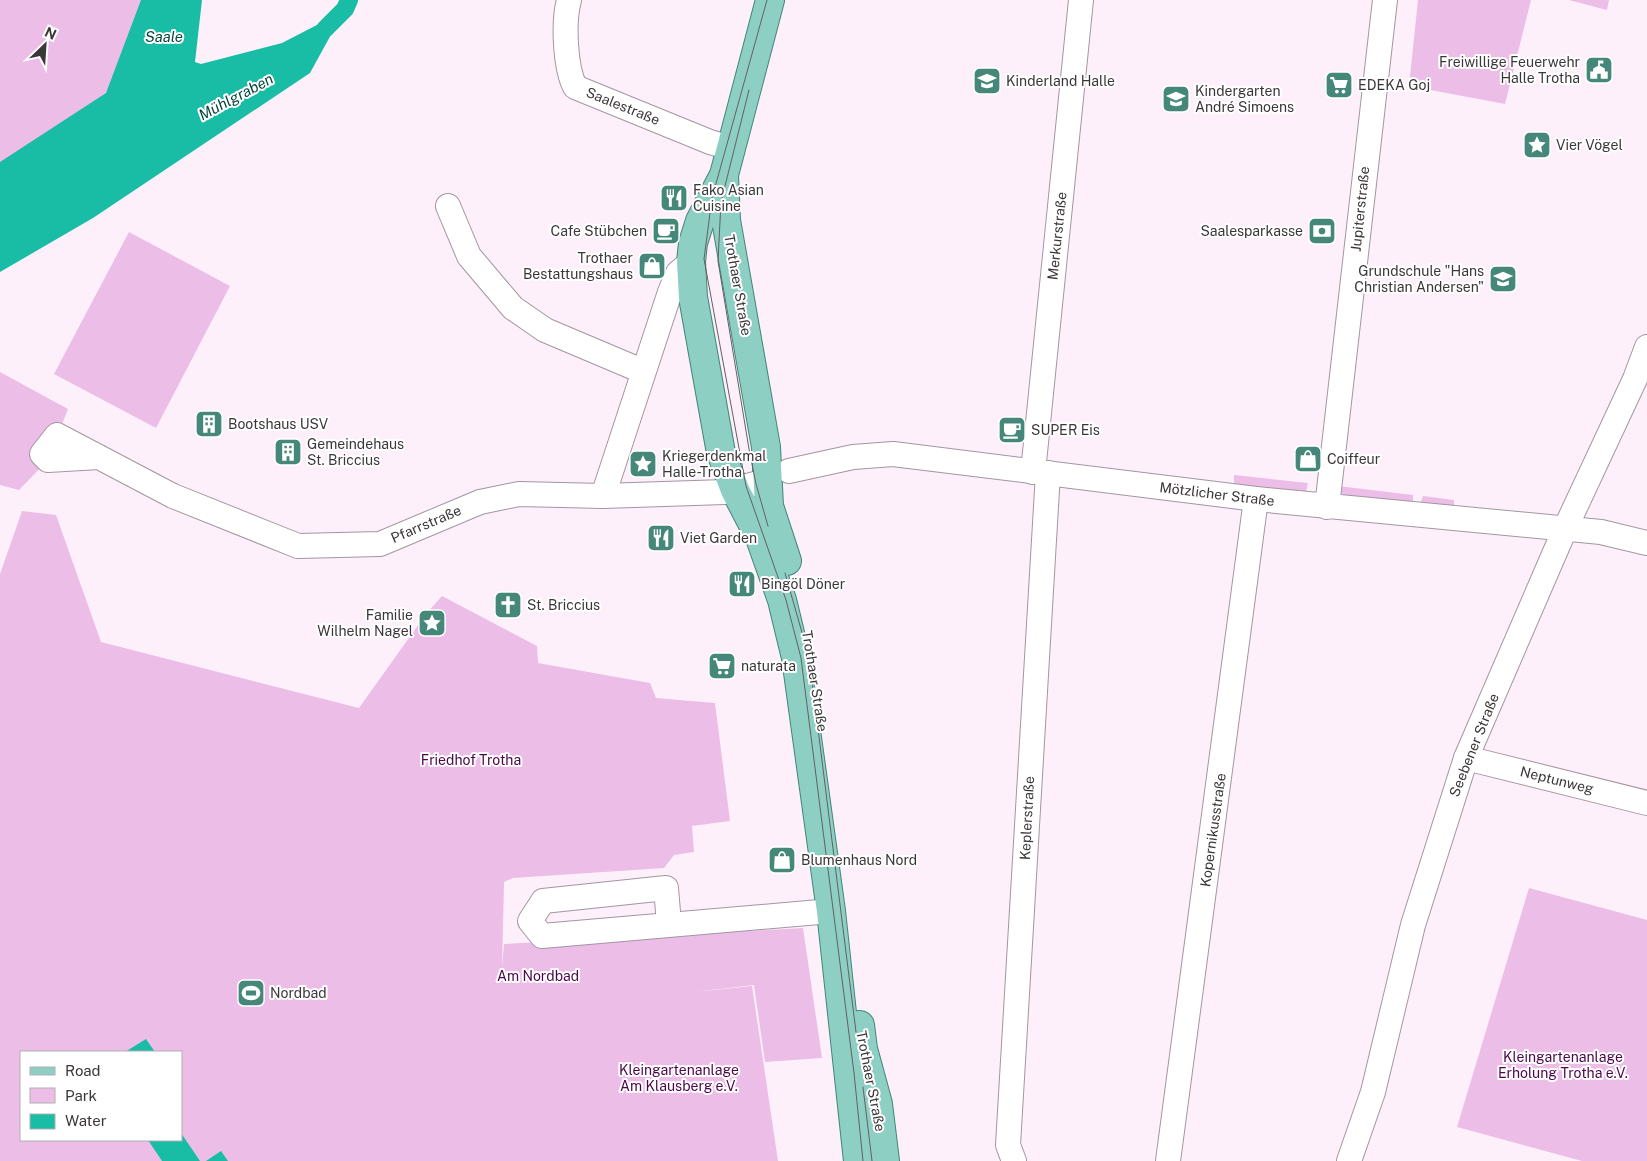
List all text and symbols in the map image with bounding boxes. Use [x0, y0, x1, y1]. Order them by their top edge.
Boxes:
north arrow [20, 20, 70, 70]
text: N [42, 24, 59, 43]
water label: Saale [145, 28, 183, 45]
place label: Freiwillige Feuerwehr Halle Trotha [1439, 54, 1580, 86]
public building icon: Freiwillige Feuerwehr Halle Trotha [1584, 55, 1614, 85]
school or university icon: Kinderland Halle [972, 66, 1002, 96]
water label: Mühlgraben [196, 70, 276, 123]
supermarket icon: EDEKA Goj [1324, 70, 1354, 100]
place label: Kinderland Halle [1006, 73, 1115, 89]
place label: EDEKA Goj [1358, 77, 1430, 93]
place label: Kindergarten André Simoens [1195, 83, 1294, 115]
street label: Saalestraße [584, 84, 662, 128]
school or university icon: Kindergarten André Simoens [1161, 84, 1191, 114]
place icon: Vier Vögel [1522, 130, 1552, 160]
place label: Vier Vögel [1556, 137, 1623, 153]
street label: Jupiterstraße [1348, 166, 1372, 252]
place label: Fako Asian Cuisine [693, 182, 764, 214]
restaurant icon: Fako Asian Cuisine [659, 183, 689, 213]
street label: Merkurstraße [1044, 191, 1070, 281]
cafe icon: Cafe Stübchen [651, 216, 681, 246]
bank icon: Saalesparkasse [1307, 216, 1337, 246]
place label: Cafe Stübchen [551, 223, 647, 239]
place label: Saalesparkasse [1200, 223, 1303, 239]
street label: Trothaer Straße [721, 233, 755, 337]
place label: Trothaer Bestattungshaus [523, 250, 633, 282]
shop icon: Trothaer Bestattungshaus [637, 251, 667, 281]
place label: Grundschule "Hans Christian Andersen" [1354, 263, 1484, 295]
school or university icon: Grundschule "Hans Christian Andersen" [1488, 264, 1518, 294]
building icon: Bootshaus USV [194, 409, 224, 439]
cafe icon: SUPER Eis [997, 415, 1027, 445]
place label: Bootshaus USV [228, 416, 329, 432]
place label: SUPER Eis [1031, 422, 1100, 438]
place label: Gemeindehaus St. Briccius [307, 436, 404, 468]
building icon: Gemeindehaus St. Briccius [273, 437, 303, 467]
shop icon: Coiffeur [1293, 444, 1323, 474]
place label: Kriegerdenkmal Halle-Trotha [662, 448, 766, 480]
place icon: Kriegerdenkmal Halle-Trotha [628, 449, 658, 479]
place label: Coiffeur [1327, 451, 1380, 467]
street label: Mötzlicher Straße [1159, 479, 1275, 509]
street label: Pfarrstraße [388, 502, 464, 546]
restaurant icon: Viet Garden [646, 523, 676, 553]
place label: Viet Garden [680, 530, 757, 546]
restaurant icon: Bingöl Döner [727, 569, 757, 599]
place label: Bingöl Döner [761, 576, 845, 592]
church icon: St. Briccius [493, 590, 523, 620]
place label: St. Briccius [527, 597, 600, 613]
place label: Familie Wilhelm Nagel [317, 607, 413, 639]
place icon: Familie Wilhelm Nagel [417, 608, 447, 638]
street label: Trothaer Straße [799, 629, 831, 733]
supermarket icon: naturata [707, 651, 737, 681]
place label: naturata [741, 658, 796, 674]
street label: Seebener Straße [1446, 691, 1502, 799]
park label: Friedhof Trotha [421, 752, 521, 768]
street label: Neptunweg [1519, 763, 1596, 797]
street label: Kopernikusstraße [1197, 772, 1229, 888]
street label: Keplerstraße [1017, 775, 1037, 860]
shop icon: Blumenhaus Nord [767, 845, 797, 875]
place label: Blumenhaus Nord [801, 852, 917, 868]
park label: Am Nordbad [497, 968, 579, 984]
sports icon: Nordbad [236, 978, 266, 1008]
place label: Nordbad [270, 985, 327, 1001]
street label: Trothaer Straße [853, 1029, 889, 1133]
park label: Kleingartenanlage Erholung Trotha e.V. [1498, 1049, 1628, 1081]
legend [20, 1051, 182, 1141]
text: Road [65, 1062, 101, 1079]
park label: Kleingartenanlage Am Klausberg e.V. [619, 1062, 739, 1094]
text: Park [65, 1087, 97, 1104]
text: Water [65, 1112, 107, 1129]

